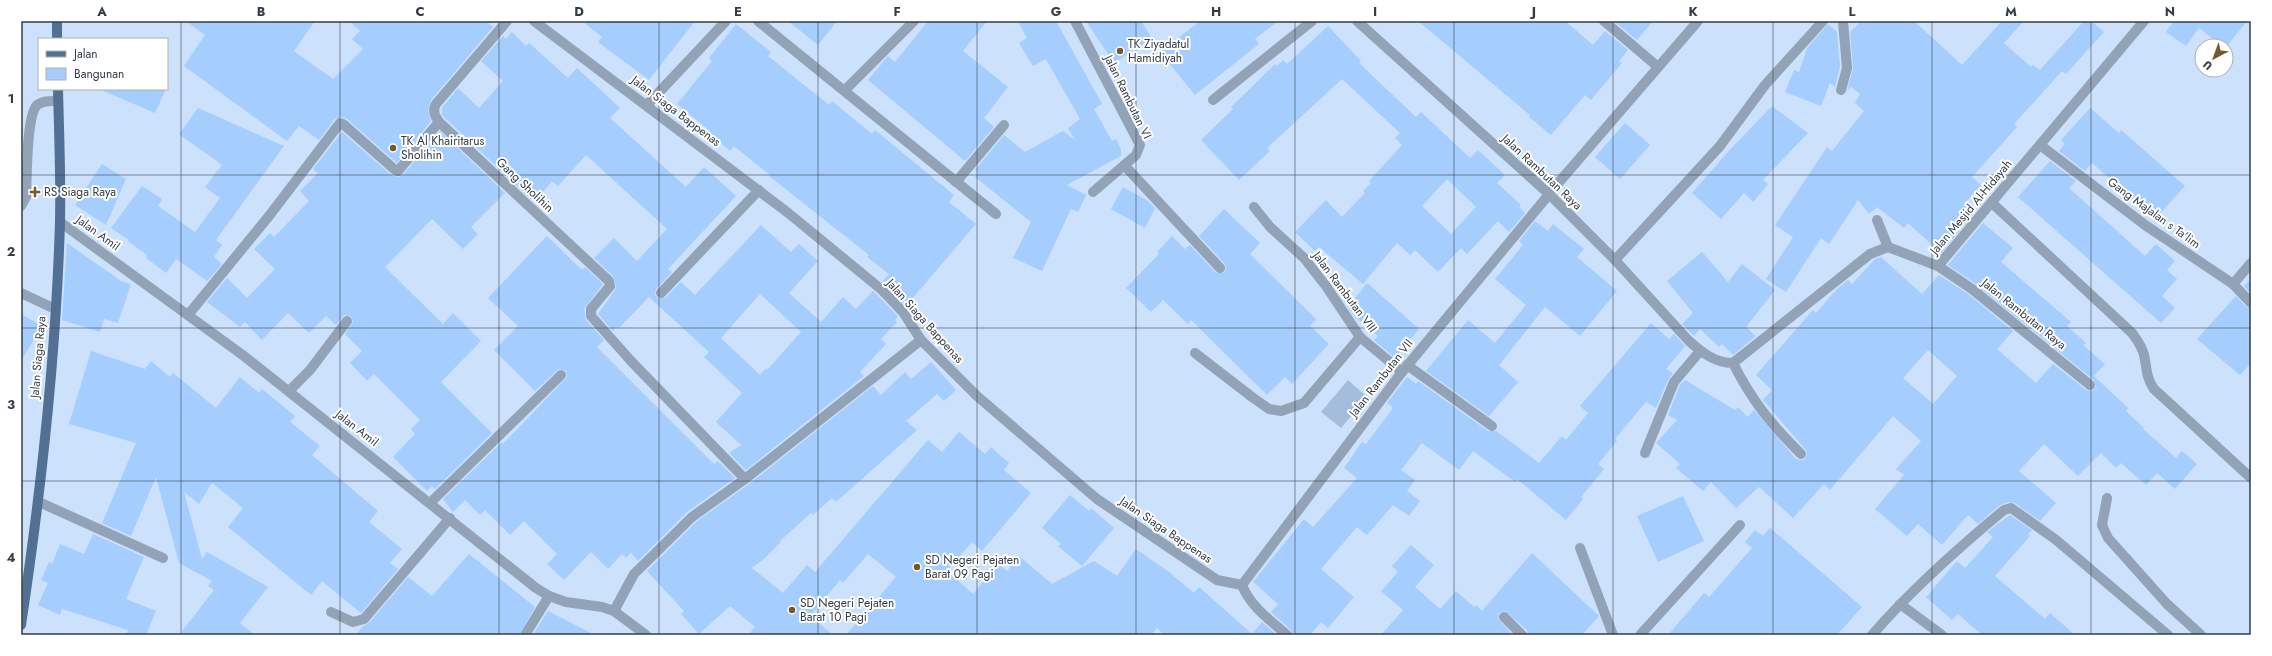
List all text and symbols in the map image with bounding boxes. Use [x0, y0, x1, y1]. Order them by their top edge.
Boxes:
text: A [96, 2, 107, 21]
text: B [257, 2, 266, 21]
text: C [415, 2, 425, 21]
text: D [574, 2, 584, 21]
text: E [734, 2, 742, 21]
text: F [893, 2, 901, 21]
text: G [1051, 2, 1062, 21]
text: H [1211, 2, 1221, 21]
text: I [1373, 2, 1377, 21]
text: J [1529, 2, 1536, 21]
text: K [1688, 2, 1698, 21]
text: L [1849, 2, 1856, 21]
text: M [2005, 2, 2017, 21]
text: N [2165, 2, 2175, 21]
place label: TK Ziyadatul Hamidiyah [1128, 35, 1189, 67]
legend [38, 38, 168, 90]
north arrow [2194, 38, 2234, 78]
text: Jalan [72, 45, 97, 63]
marker: TK Ziyadatul Hamidiyah [1115, 46, 1125, 56]
street label: Jalan Rambutan VI [1099, 50, 1156, 142]
text: U [2199, 57, 2216, 74]
text: Bangunan [74, 65, 124, 83]
street label: Jalan Siaga Bappenas [626, 70, 725, 151]
text: 1 [8, 89, 14, 108]
street label: Jalan Rambutan Raya [1496, 129, 1586, 214]
place label: TK Al Khairitarus Sholihin [401, 132, 485, 164]
marker: TK Al Khairitarus Sholihin [388, 143, 398, 153]
street label: Gang Sholihin [492, 154, 558, 216]
street label: Jalan Mesjid Al-Hidayah [1925, 156, 2016, 260]
street label: Gang MaJalan s Ta'lim [2104, 173, 2204, 253]
place label: RS Siaga Raya [44, 183, 116, 201]
marker: RS Siaga Raya [29, 186, 41, 198]
street label: Jalan Amil [71, 210, 124, 255]
text: 2 [7, 242, 15, 261]
street label: Jalan Rambutan VIII [1307, 246, 1381, 336]
street label: Jalan Siaga Bappenas [881, 273, 968, 367]
street label: Jalan Rambutan Raya [1976, 273, 2070, 354]
street label: Jalan Siaga Raya [25, 315, 51, 401]
street label: Jalan Rambutan VII [1344, 335, 1417, 422]
text: 3 [7, 395, 15, 414]
street label: Jalan Amil [330, 404, 382, 451]
street label: Jalan Siaga Bappenas [1115, 491, 1216, 568]
text: 4 [6, 548, 16, 567]
place label: SD Negeri Pejaten Barat 09 Pagi [925, 551, 1019, 583]
marker: SD Negeri Pejaten Barat 09 Pagi [912, 562, 922, 572]
place label: SD Negeri Pejaten Barat 10 Pagi [800, 594, 894, 626]
marker: SD Negeri Pejaten Barat 10 Pagi [787, 605, 797, 615]

